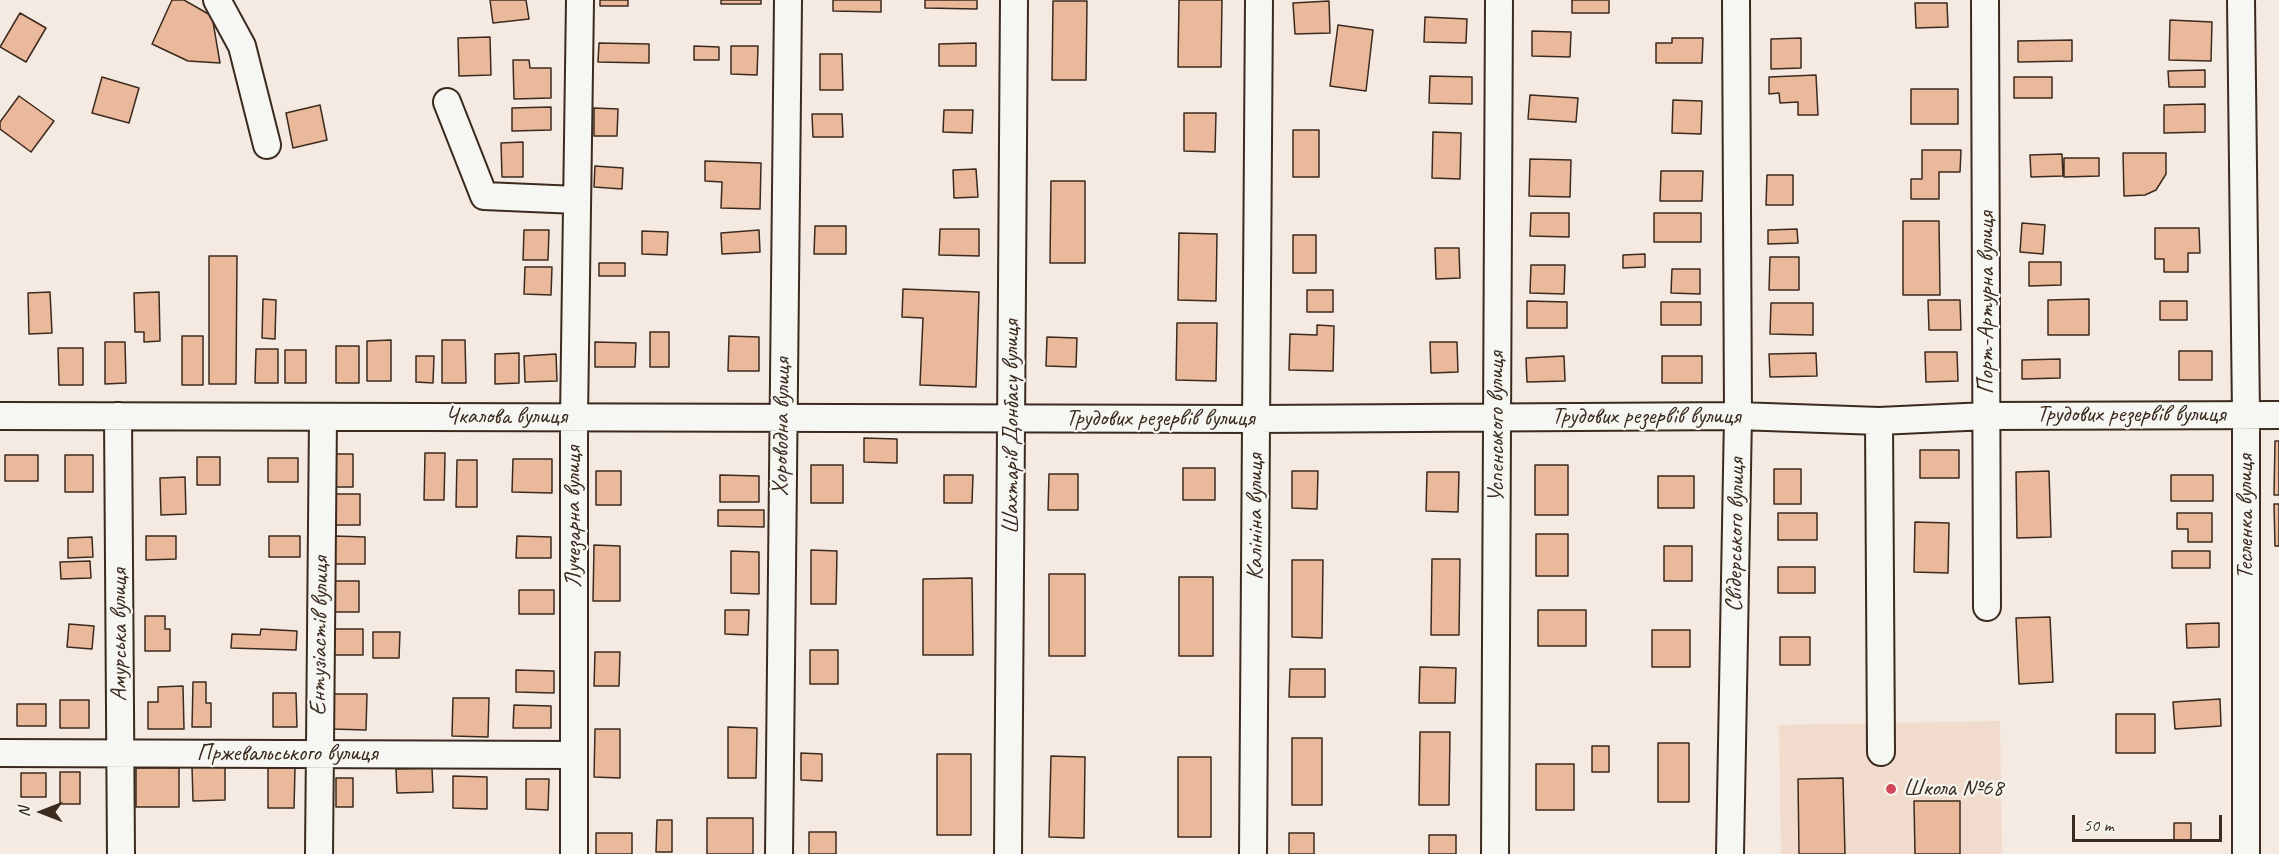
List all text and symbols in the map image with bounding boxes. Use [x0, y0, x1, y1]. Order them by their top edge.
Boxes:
street label: Порт-Артурна вулиця [1973, 211, 2001, 395]
street label: Шахтарів Донбасу вулиця [998, 320, 1026, 534]
street label: Успенського вулиця [1483, 352, 1511, 502]
street label: Хороводна вулиця [766, 357, 798, 497]
street label: Трудових резервів вулиця [2036, 401, 2226, 429]
street label: Чкалова вулиця [445, 403, 567, 431]
street label: Трудових резервів вулиця [1551, 403, 1741, 431]
street label: Трудових резервів вулиця [1065, 405, 1255, 433]
street label: Лучезарна вулиця [560, 446, 588, 588]
street label: Калініна вулиця [1242, 454, 1270, 580]
street label: Тесленка вулиця [2232, 455, 2260, 579]
street label: Свідерського вулиця [1720, 458, 1752, 612]
street label: Ентузіастів вулиця [304, 556, 336, 716]
street label: Амурська вулиця [106, 569, 134, 701]
street label: Пржевальського вулиця [197, 740, 377, 768]
place label: Школа №68 [1903, 775, 2003, 803]
north arrow [12, 782, 72, 842]
marker: Школа №68 [1884, 782, 1898, 796]
scale bar [2075, 803, 2225, 841]
text: N [14, 807, 34, 817]
text: 50 m [2083, 814, 2114, 836]

